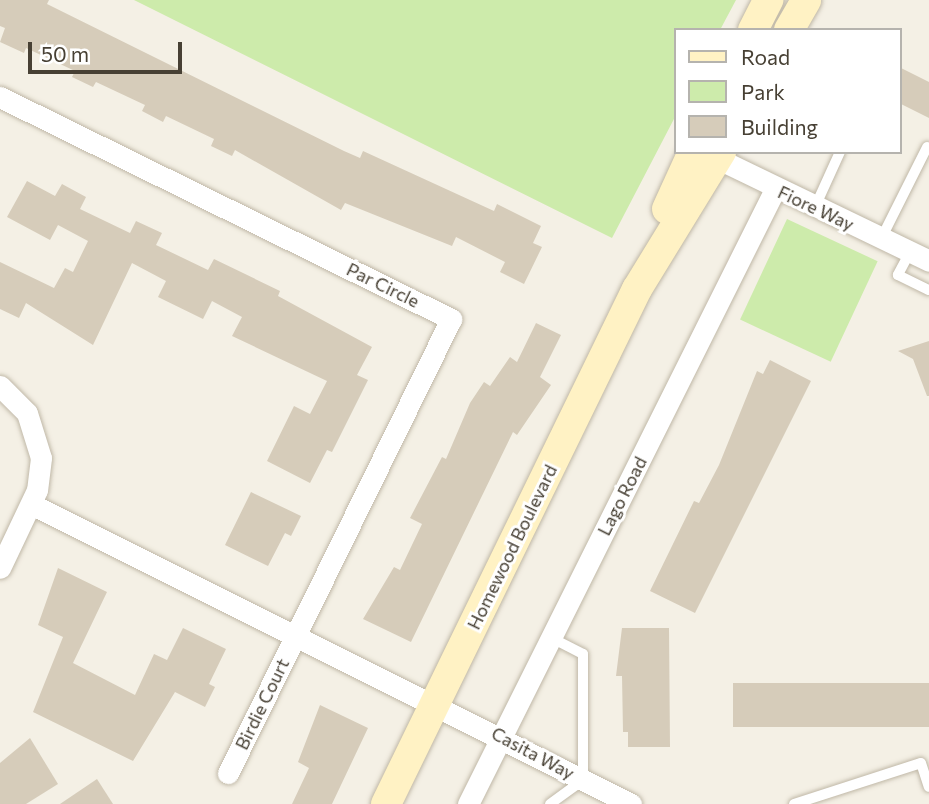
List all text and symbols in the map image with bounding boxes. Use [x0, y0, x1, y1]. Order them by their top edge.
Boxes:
scale bar [32, 28, 186, 72]
legend [674, 28, 901, 154]
text: 50 m [41, 41, 89, 66]
text: Road [741, 44, 790, 69]
text: Park [741, 79, 785, 104]
text: Building [741, 114, 818, 139]
street label: Fiore Way [775, 181, 857, 235]
street label: Par Circle [343, 258, 423, 312]
street label: Lago Road [593, 453, 651, 539]
street label: Homewood Boulevard [463, 461, 561, 633]
street label: Birdie Court [231, 655, 293, 753]
street label: Casita Way [488, 722, 578, 784]

